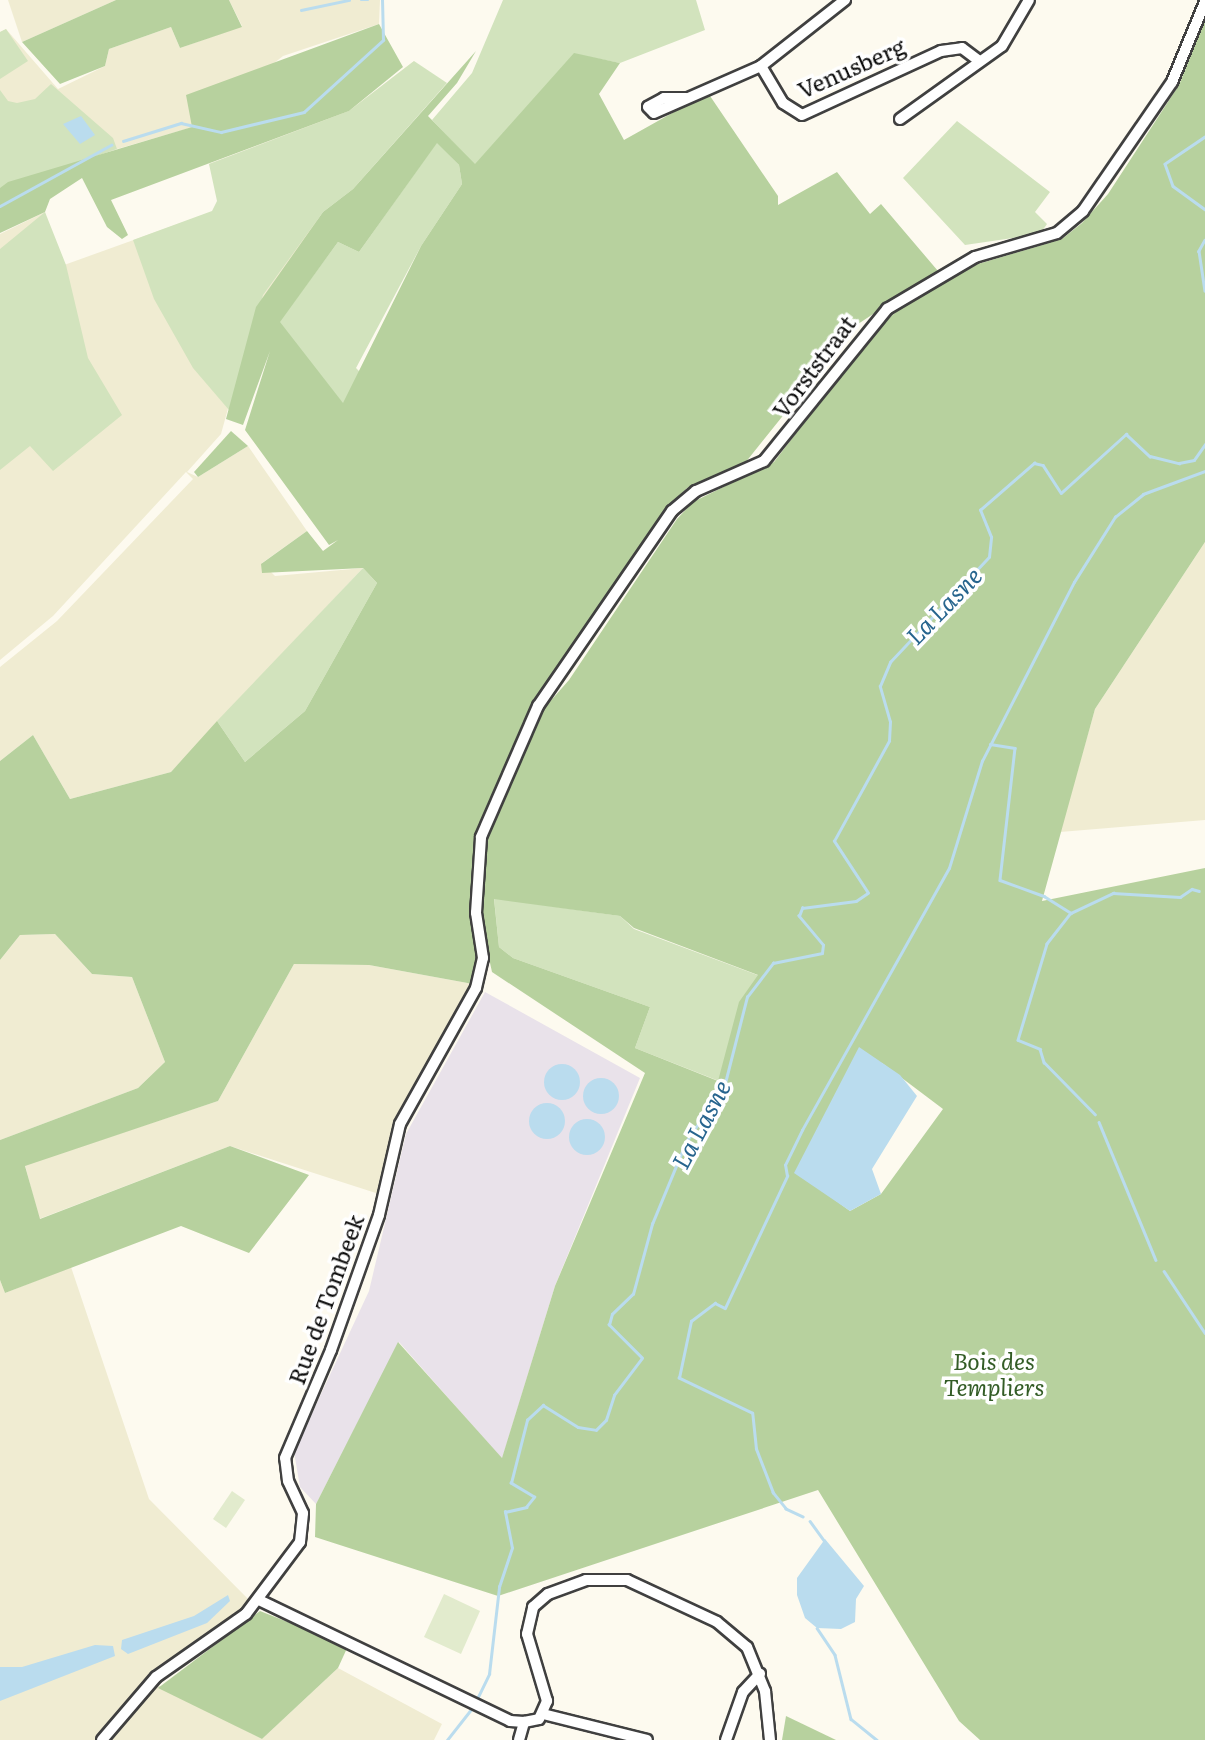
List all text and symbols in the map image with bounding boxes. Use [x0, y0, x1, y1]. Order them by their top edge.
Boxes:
street label: Venusberg [793, 31, 909, 103]
street label: Vorststraat [766, 309, 860, 423]
water label: La Lasne [899, 560, 987, 650]
water label: La Lasne [665, 1075, 735, 1173]
street label: Rue de Tombeek [281, 1210, 369, 1388]
park label: Bois des Templiers [944, 1346, 1044, 1400]

